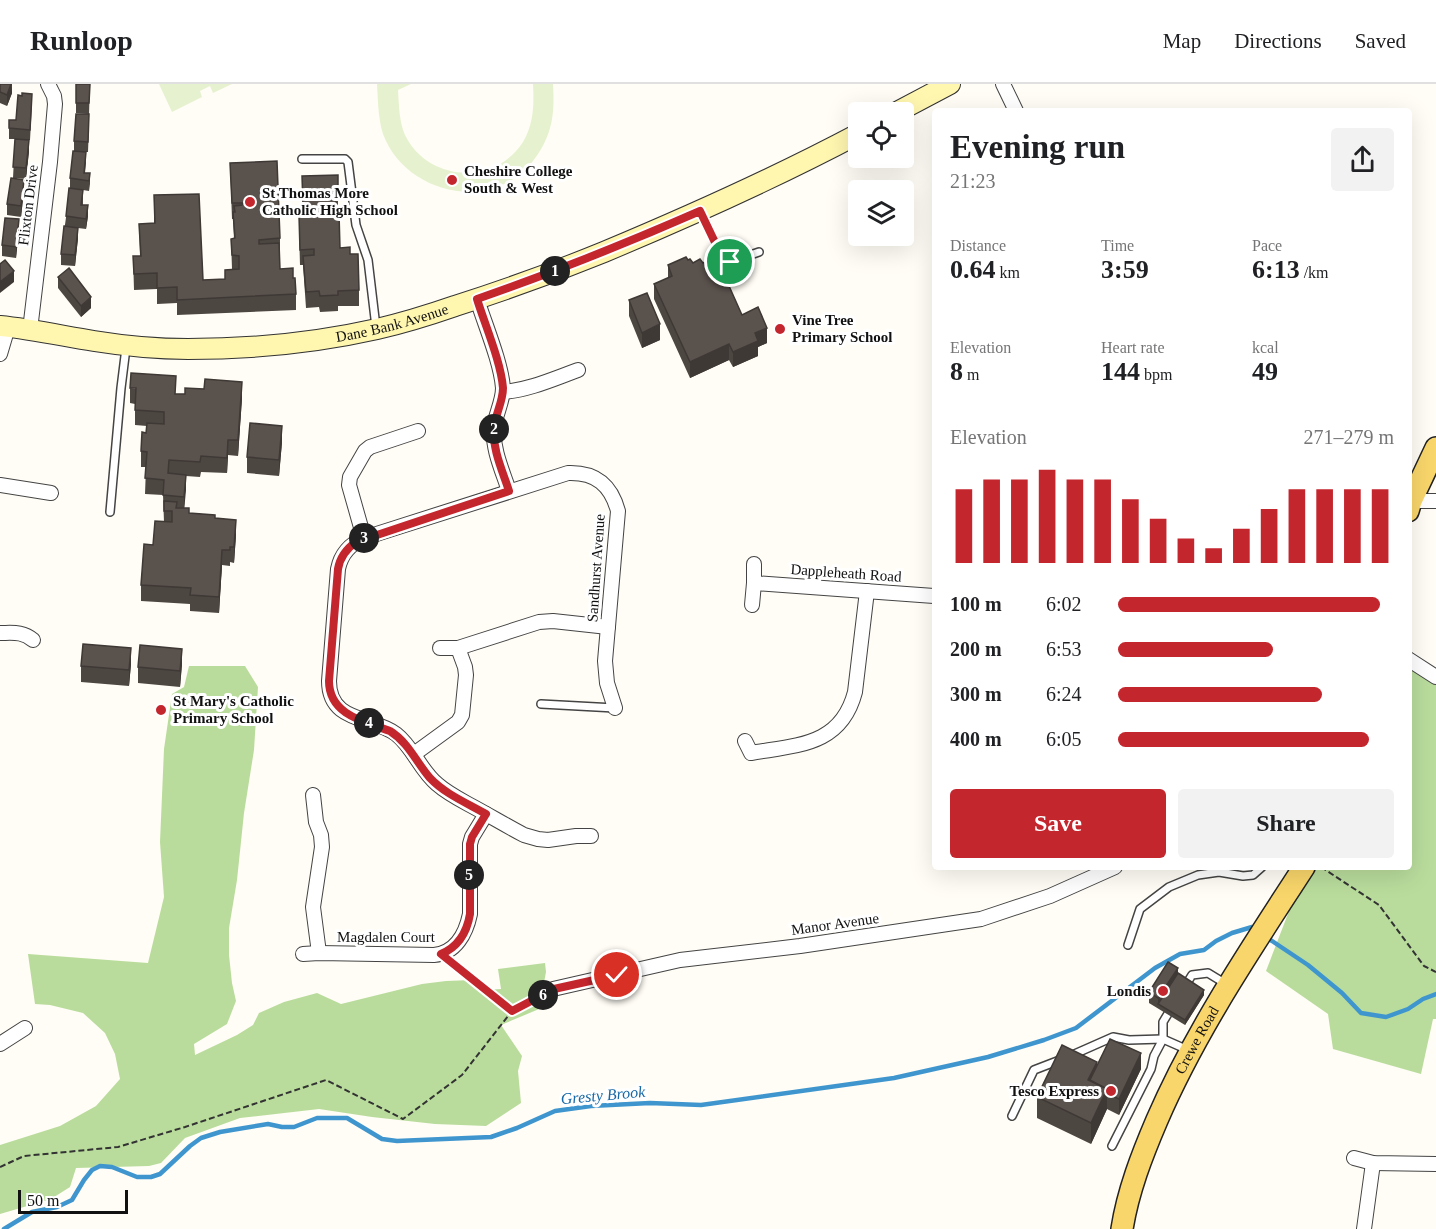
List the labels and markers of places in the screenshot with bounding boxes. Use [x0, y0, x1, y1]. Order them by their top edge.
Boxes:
place label: Cheshire College South & West [464, 163, 573, 196]
marker: Cheshire College South & West [445, 173, 459, 187]
place label: St Thomas More Catholic High School [262, 185, 398, 218]
marker: St Thomas More Catholic High School [243, 195, 257, 209]
pin [704, 236, 755, 287]
pin: 1 [540, 256, 570, 286]
place label: Vine Tree Primary School [792, 312, 892, 345]
marker: Vine Tree Primary School [773, 322, 787, 336]
pin: 2 [479, 414, 509, 444]
pin: 3 [349, 523, 379, 553]
place label: St Mary's Catholic Primary School [173, 693, 294, 726]
marker: St Mary's Catholic Primary School [154, 703, 168, 717]
pin: 4 [354, 708, 384, 738]
pin: 5 [454, 860, 484, 890]
pin [591, 949, 642, 1000]
pin: 6 [528, 980, 558, 1010]
place label: Londis [1107, 983, 1151, 999]
marker: Londis [1156, 984, 1170, 998]
place label: Tesco Express [1009, 1083, 1099, 1099]
marker: Tesco Express [1104, 1084, 1118, 1098]

